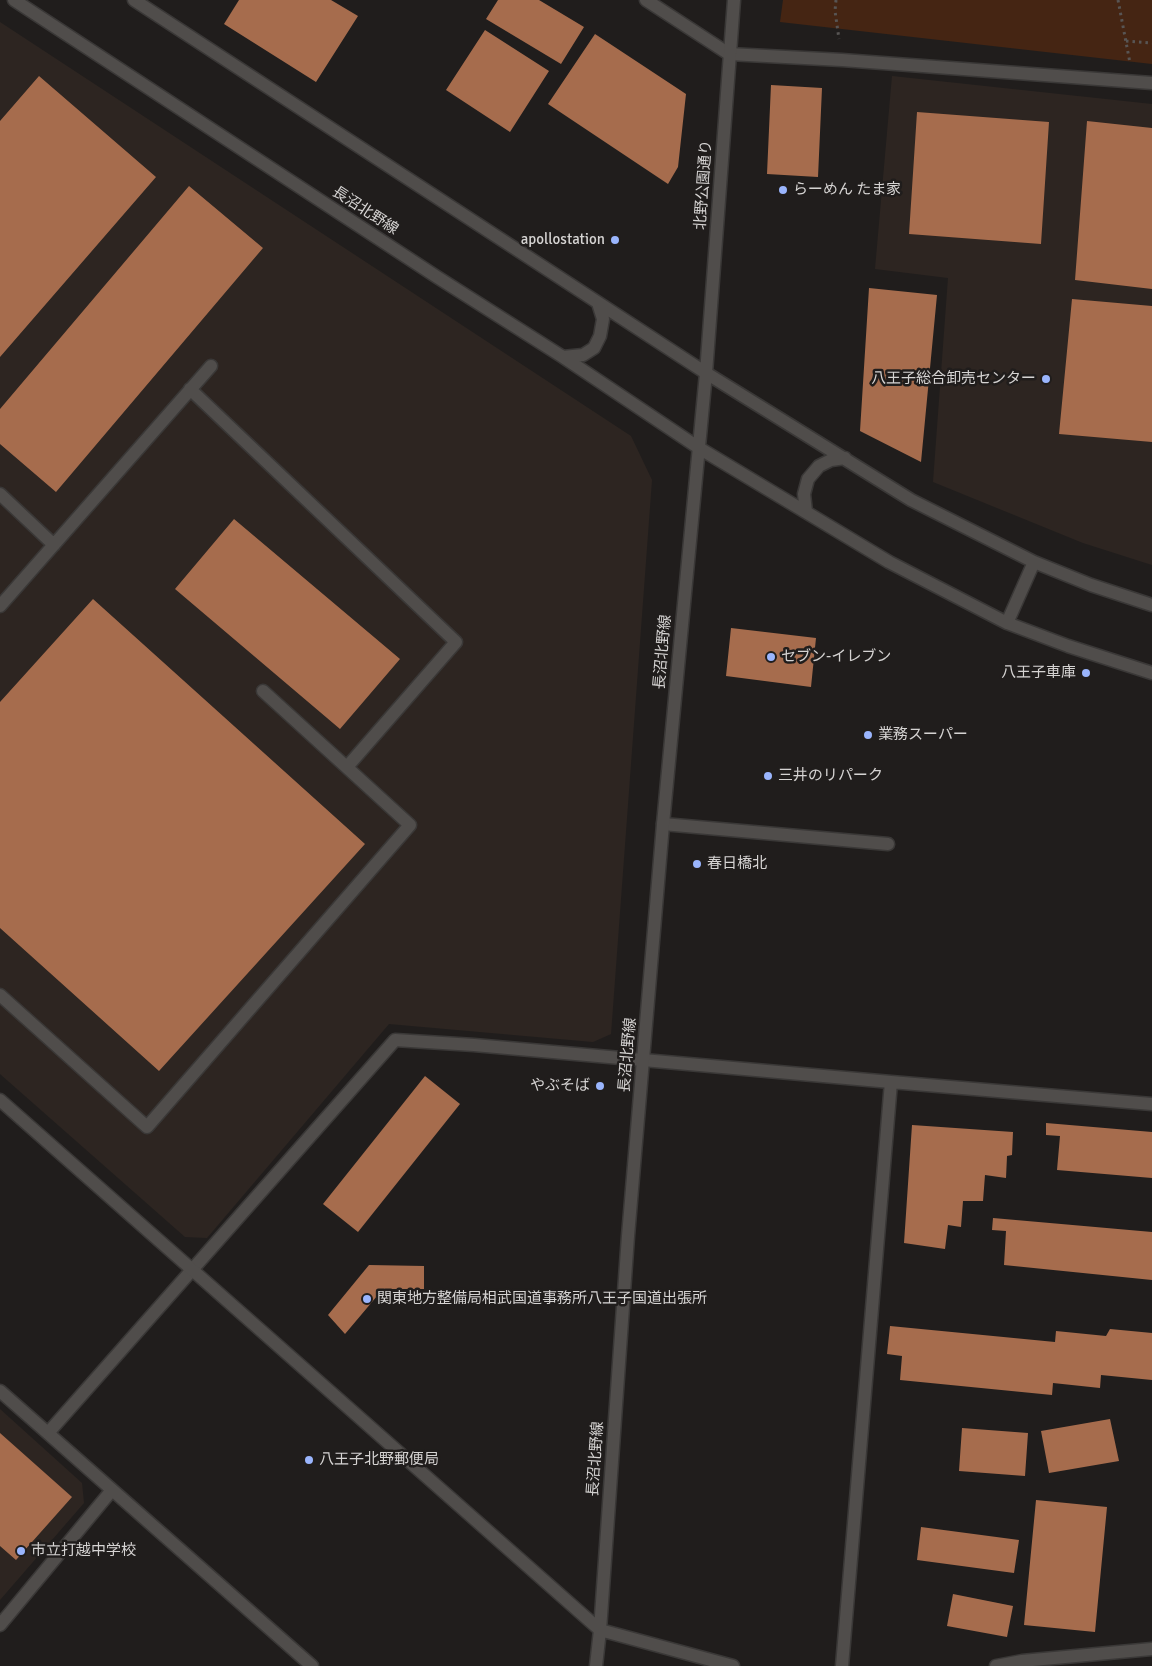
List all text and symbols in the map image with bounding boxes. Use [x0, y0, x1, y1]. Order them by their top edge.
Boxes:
street label: 北野公園通り [692, 139, 716, 231]
place label: らーめん たま家 [793, 181, 901, 199]
street label: 長沼北野線 [329, 183, 401, 239]
marker: らーめん たま家 [777, 184, 789, 196]
place label: apollostation [521, 231, 605, 249]
marker: apollostation [609, 234, 621, 246]
place label: 八王子総合卸売センター [871, 370, 1036, 388]
marker: 八王子総合卸売センター [1040, 373, 1052, 385]
street label: 長沼北野線 [651, 614, 675, 690]
place label: セブン-イレブン [781, 648, 891, 666]
marker: セブン-イレブン [765, 651, 777, 663]
place label: 八王子車庫 [1001, 664, 1076, 682]
marker: 八王子車庫 [1080, 667, 1092, 679]
place label: 業務スーパー [878, 726, 968, 744]
marker: 業務スーパー [862, 729, 874, 741]
place label: 三井のリパーク [778, 767, 883, 785]
marker: 三井のリパーク [762, 770, 774, 782]
place label: 春日橋北 [707, 855, 767, 873]
marker: 春日橋北 [691, 858, 703, 870]
street label: 長沼北野線 [616, 1017, 640, 1093]
place label: やぶそば [530, 1077, 590, 1095]
marker: やぶそば [594, 1080, 606, 1092]
place label: 関東地方整備局相武国道事務所八王子国道出張所 [377, 1290, 707, 1308]
marker: 関東地方整備局相武国道事務所八王子国道出張所 [361, 1293, 373, 1305]
street label: 長沼北野線 [584, 1421, 608, 1497]
place label: 八王子北野郵便局 [319, 1451, 439, 1469]
marker: 八王子北野郵便局 [303, 1454, 315, 1466]
place label: 市立打越中学校 [31, 1542, 136, 1560]
marker: 市立打越中学校 [15, 1545, 27, 1557]

